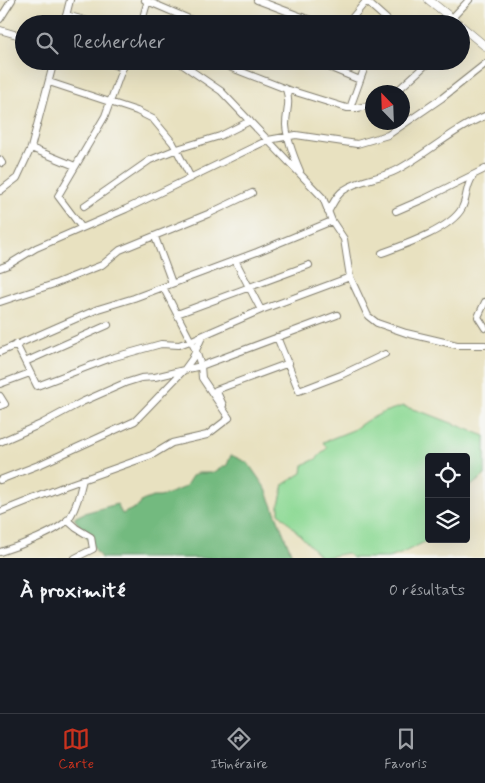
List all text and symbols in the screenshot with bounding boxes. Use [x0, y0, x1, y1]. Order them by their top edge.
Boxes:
search box [15, 15, 470, 70]
icon: search [33, 29, 61, 57]
text: Rechercher [73, 30, 165, 55]
north arrow [365, 85, 410, 130]
map controls [425, 453, 470, 543]
button: locate [425, 453, 470, 498]
button: layers [425, 498, 470, 543]
text: À proximité [20, 577, 126, 605]
text: 0 résultats [389, 580, 465, 601]
tab: Carte [58, 725, 94, 773]
tab: Itinéraire [210, 725, 268, 773]
tab: Favoris [384, 725, 427, 773]

